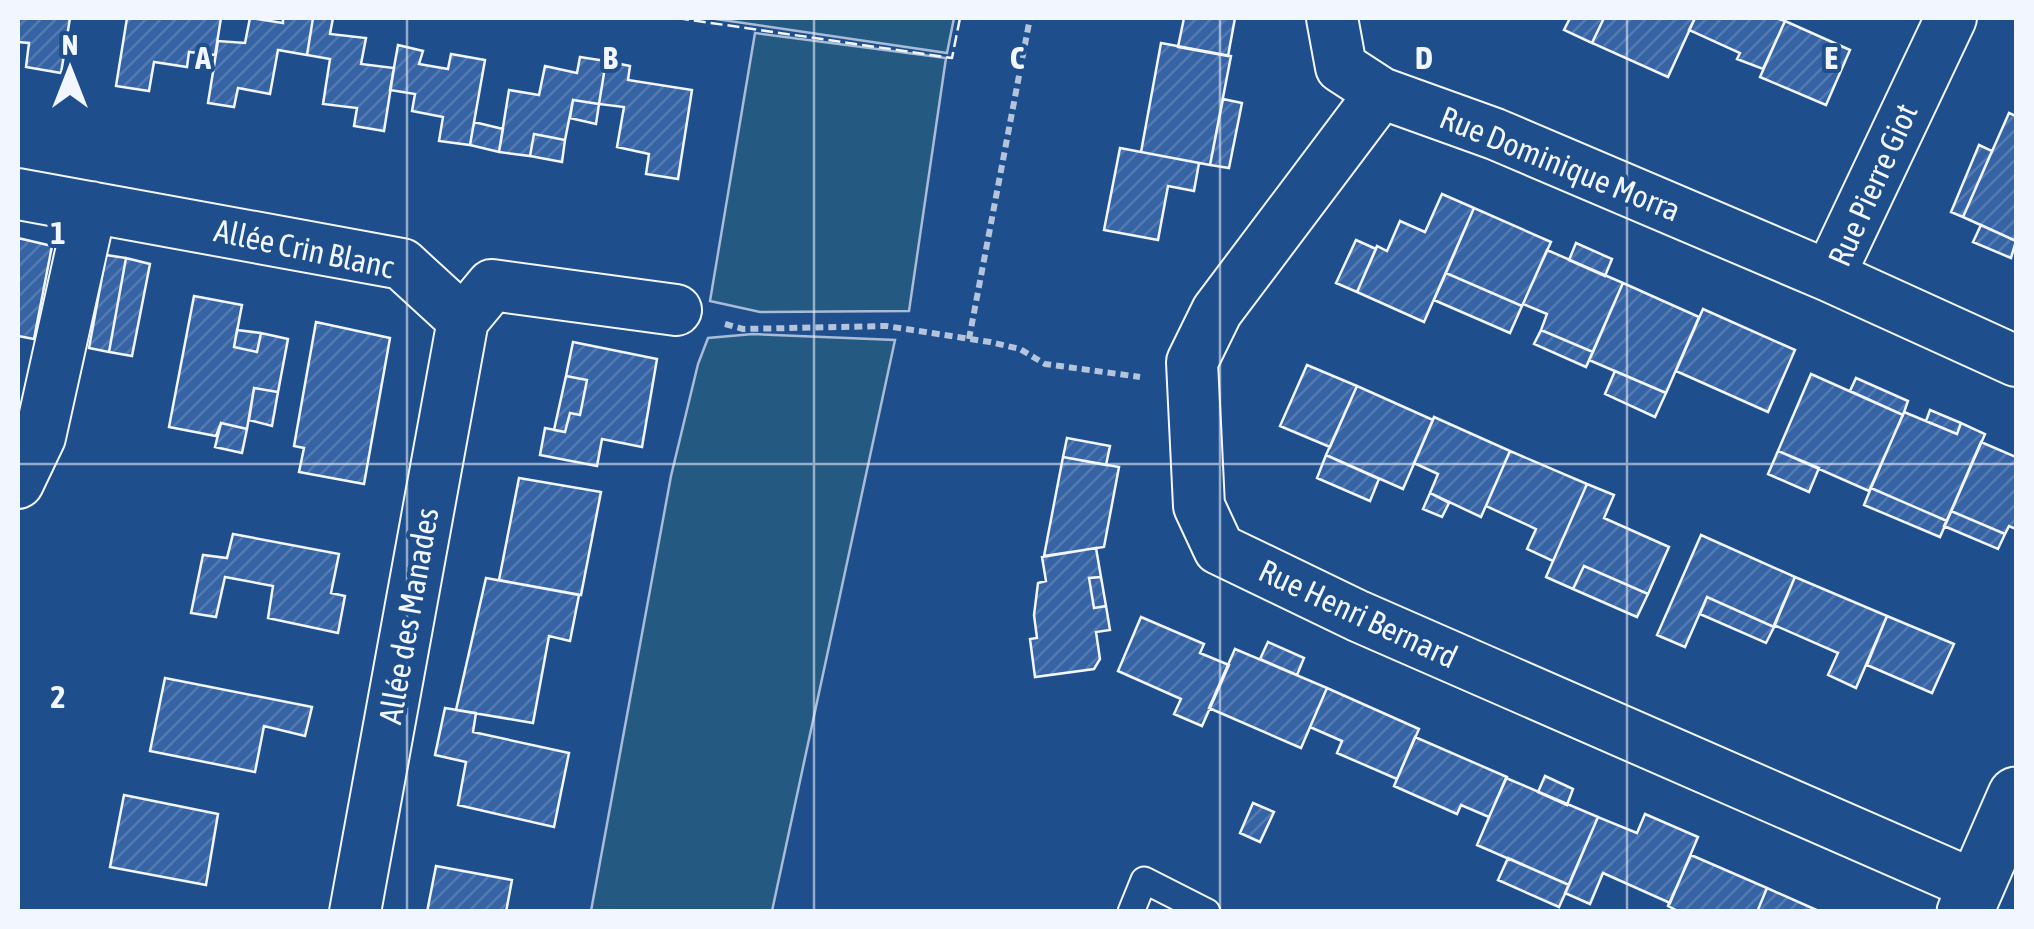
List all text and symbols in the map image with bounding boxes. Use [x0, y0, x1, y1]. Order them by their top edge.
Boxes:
north arrow [20, 20, 120, 120]
text: N [62, 29, 78, 61]
text: A [194, 39, 211, 76]
text: B [602, 39, 618, 76]
text: C [1010, 39, 1025, 76]
text: D [1415, 39, 1433, 76]
text: E [1824, 39, 1838, 76]
street label: Rue Dominique Morra [1435, 98, 1686, 229]
street label: Rue Pierre Giot [1820, 98, 1925, 272]
street label: Allée Crin Blanc [211, 211, 397, 286]
text: 1 [50, 214, 66, 251]
street label: Allée des Manades [371, 505, 446, 727]
street label: Rue Henri Bernard [1253, 551, 1463, 676]
text: 2 [50, 678, 66, 715]

